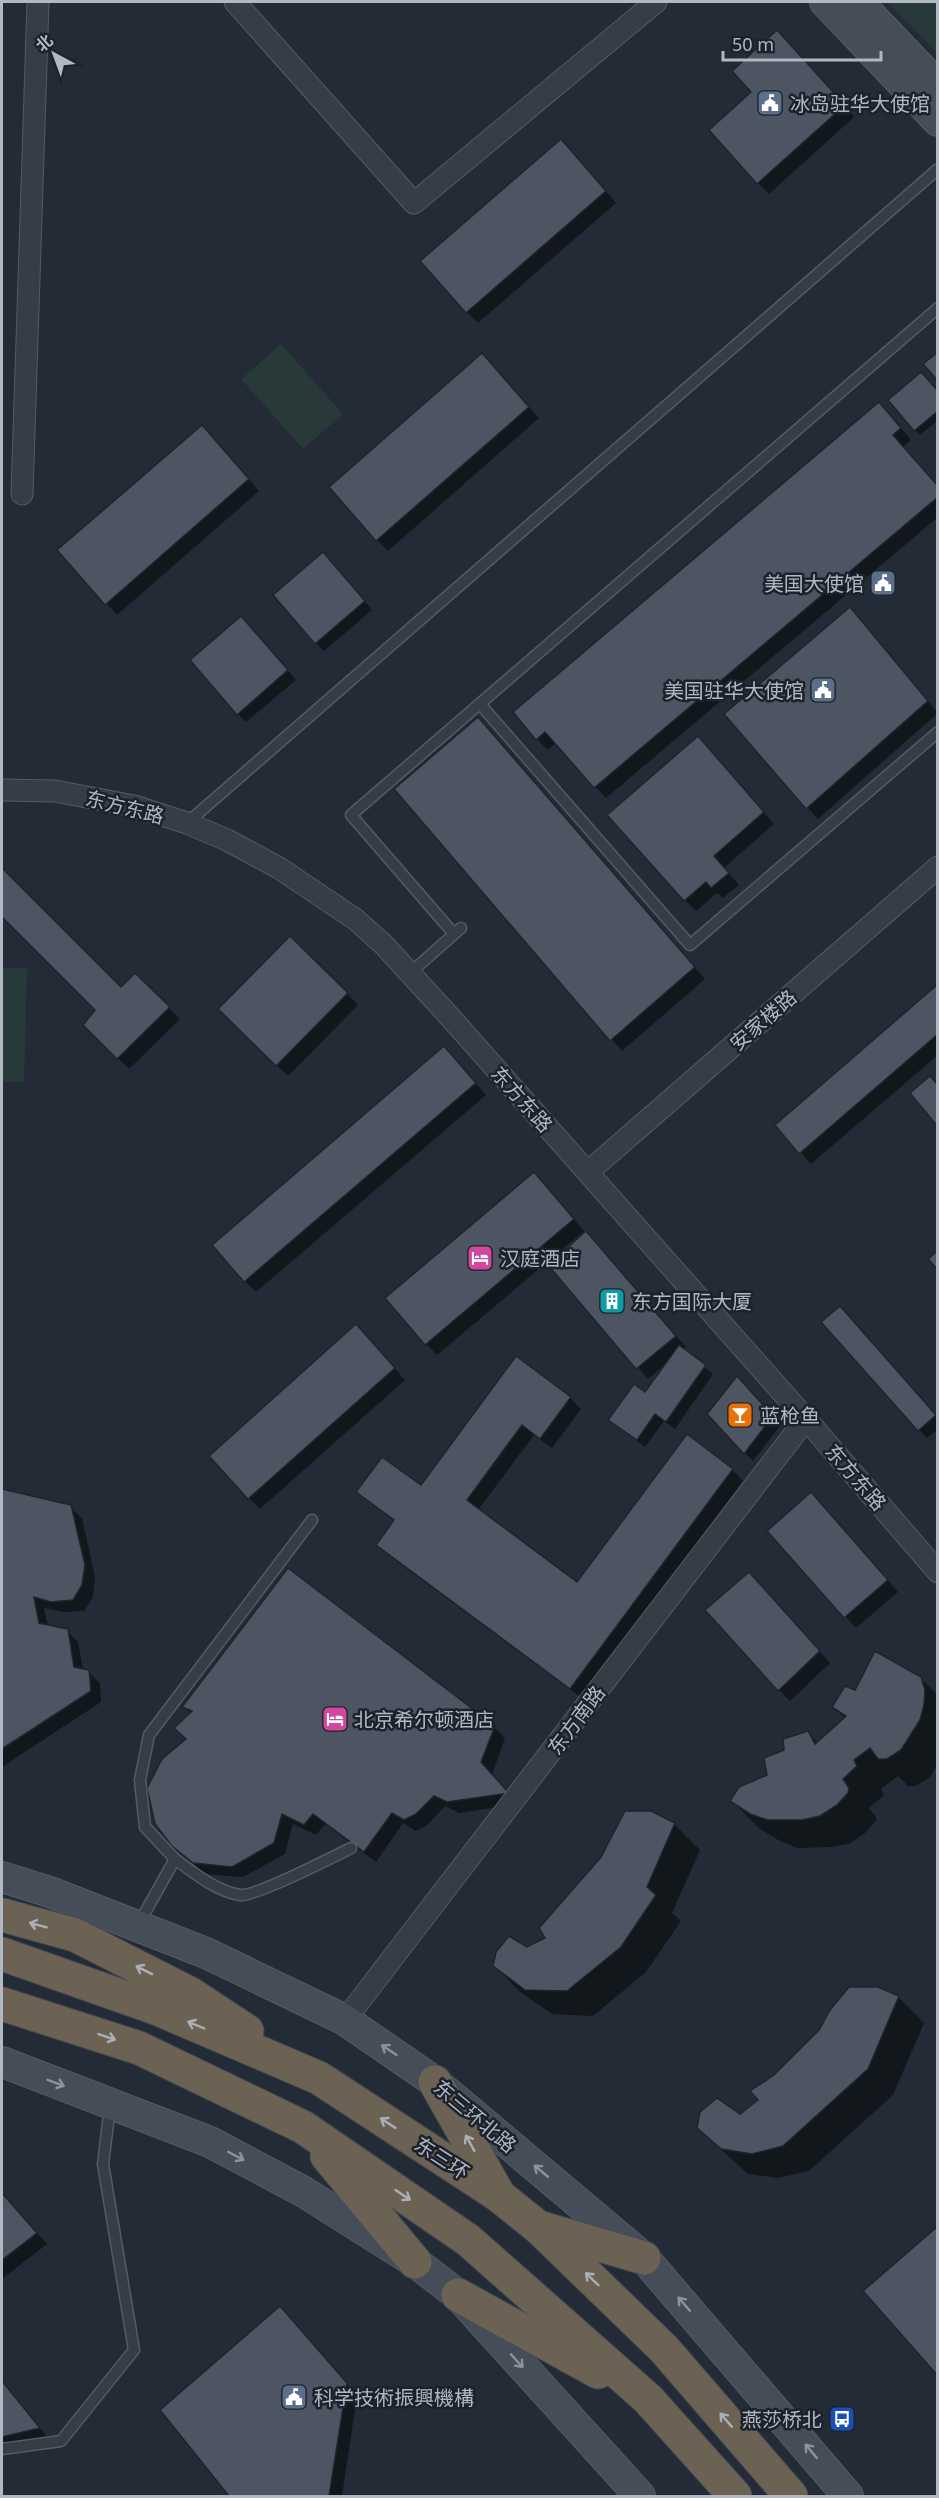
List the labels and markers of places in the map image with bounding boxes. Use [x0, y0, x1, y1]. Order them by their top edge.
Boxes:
public building icon: 冰岛驻华大使馆 [755, 88, 785, 118]
place label: 冰岛驻华大使馆 [790, 90, 930, 117]
public building icon: 美国大使馆 [868, 568, 898, 598]
place label: 美国大使馆 [764, 570, 864, 597]
public building icon: 美国驻华大使馆 [808, 675, 838, 705]
place label: 美国驻华大使馆 [664, 677, 804, 704]
hotel icon: 汉庭酒店 [465, 1243, 495, 1273]
place label: 汉庭酒店 [500, 1245, 580, 1272]
building icon: 东方国际大厦 [597, 1286, 627, 1316]
place label: 东方国际大厦 [632, 1288, 752, 1315]
bar icon: 蓝枪鱼 [725, 1400, 755, 1430]
place label: 蓝枪鱼 [760, 1402, 820, 1429]
hotel icon: 北京希尔顿酒店 [320, 1704, 350, 1734]
place label: 北京希尔顿酒店 [354, 1706, 494, 1733]
public building icon: 科学技術振興機構 [279, 2382, 309, 2412]
place label: 科学技術振興機構 [314, 2384, 474, 2411]
bus stop icon: 燕莎桥北 [827, 2404, 857, 2434]
place label: 燕莎桥北 [742, 2406, 822, 2433]

